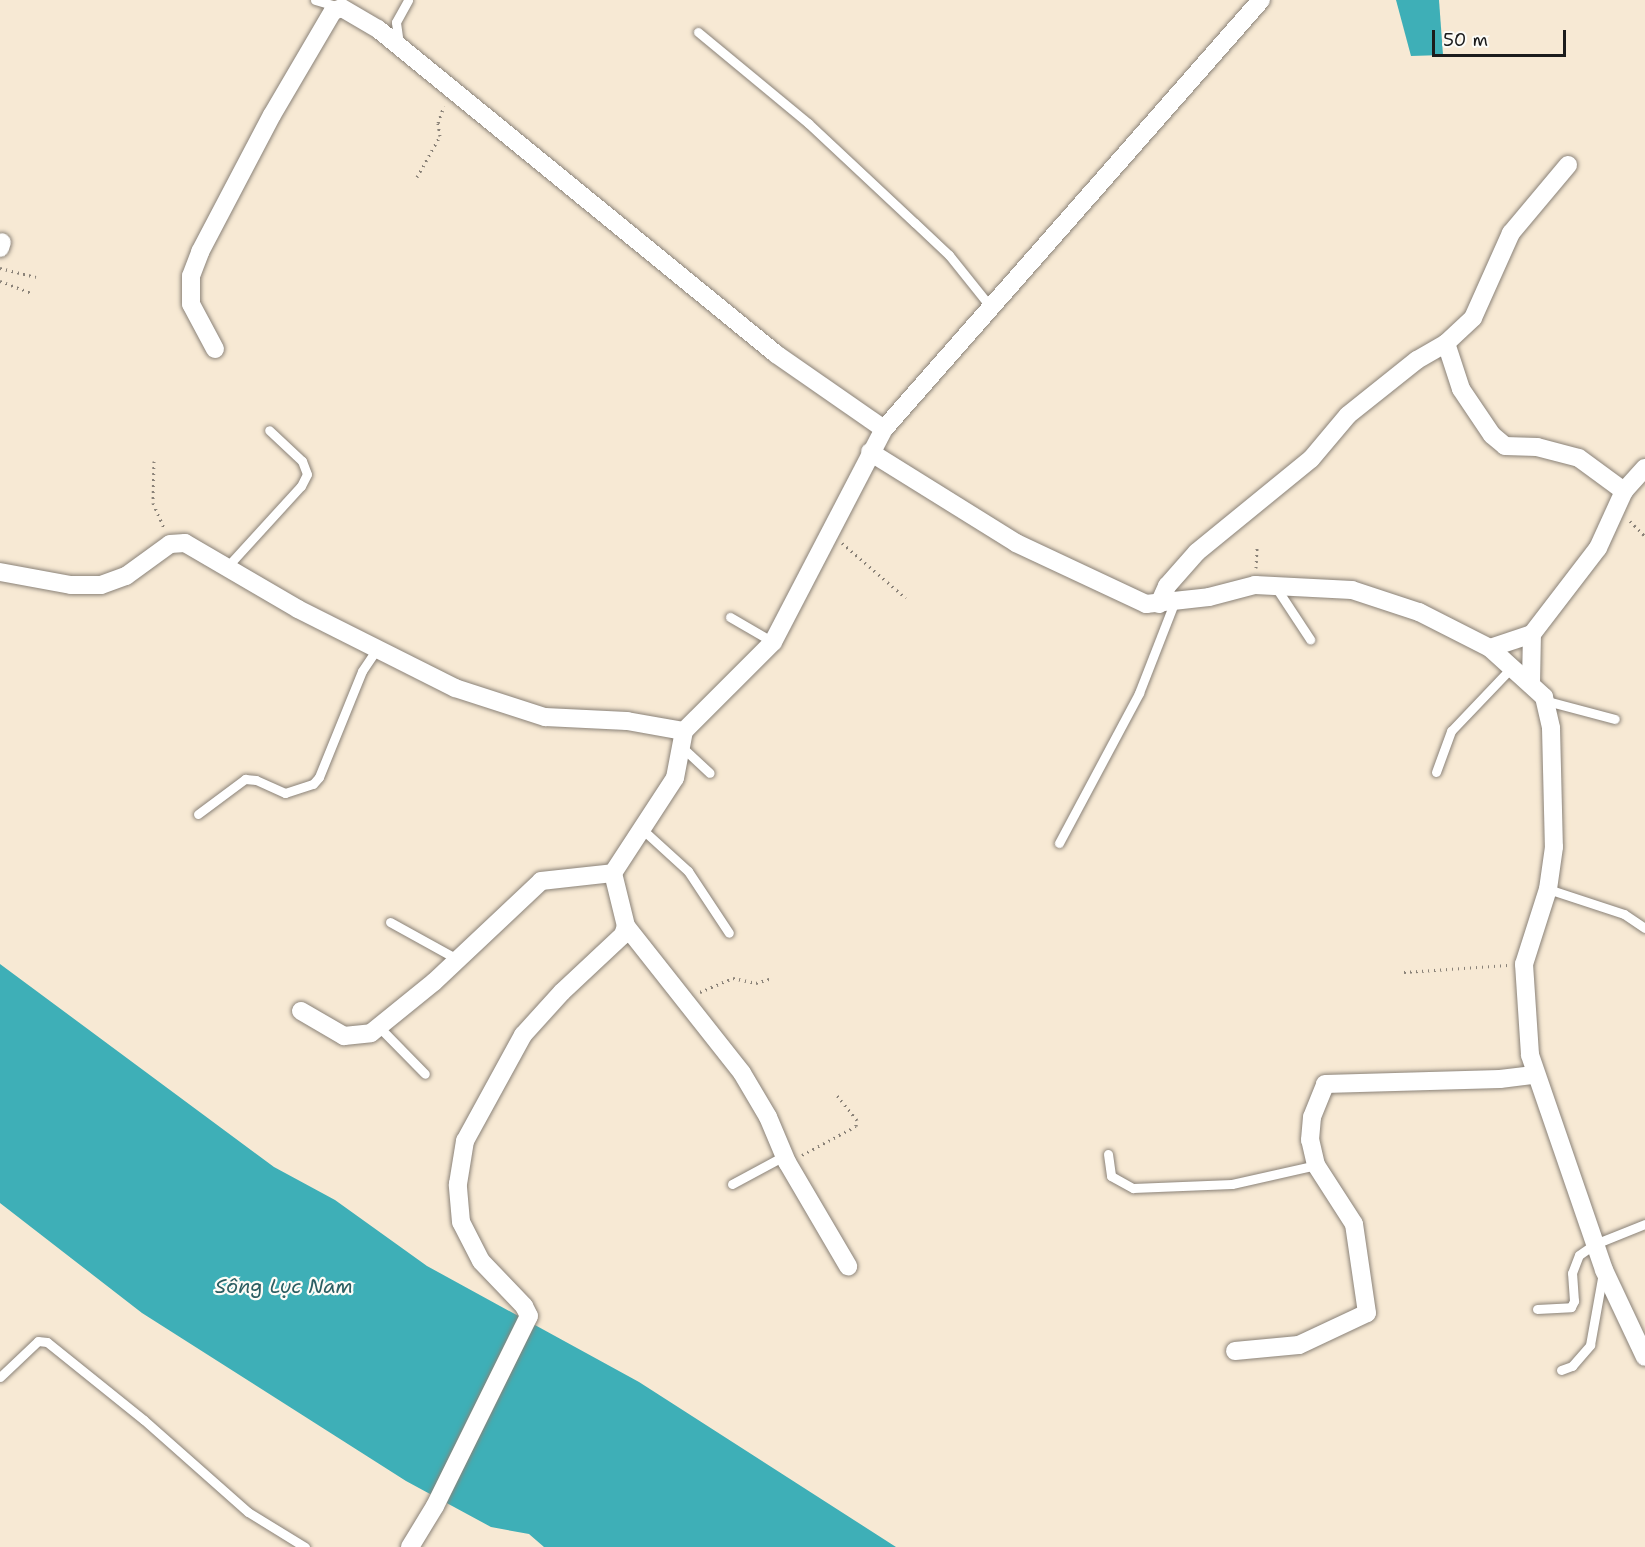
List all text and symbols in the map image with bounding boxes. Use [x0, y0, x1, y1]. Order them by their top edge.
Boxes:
scale bar [1435, 18, 1568, 56]
text: 50 m [1443, 28, 1488, 52]
water label: Sông Lục Nam [215, 1274, 353, 1298]

